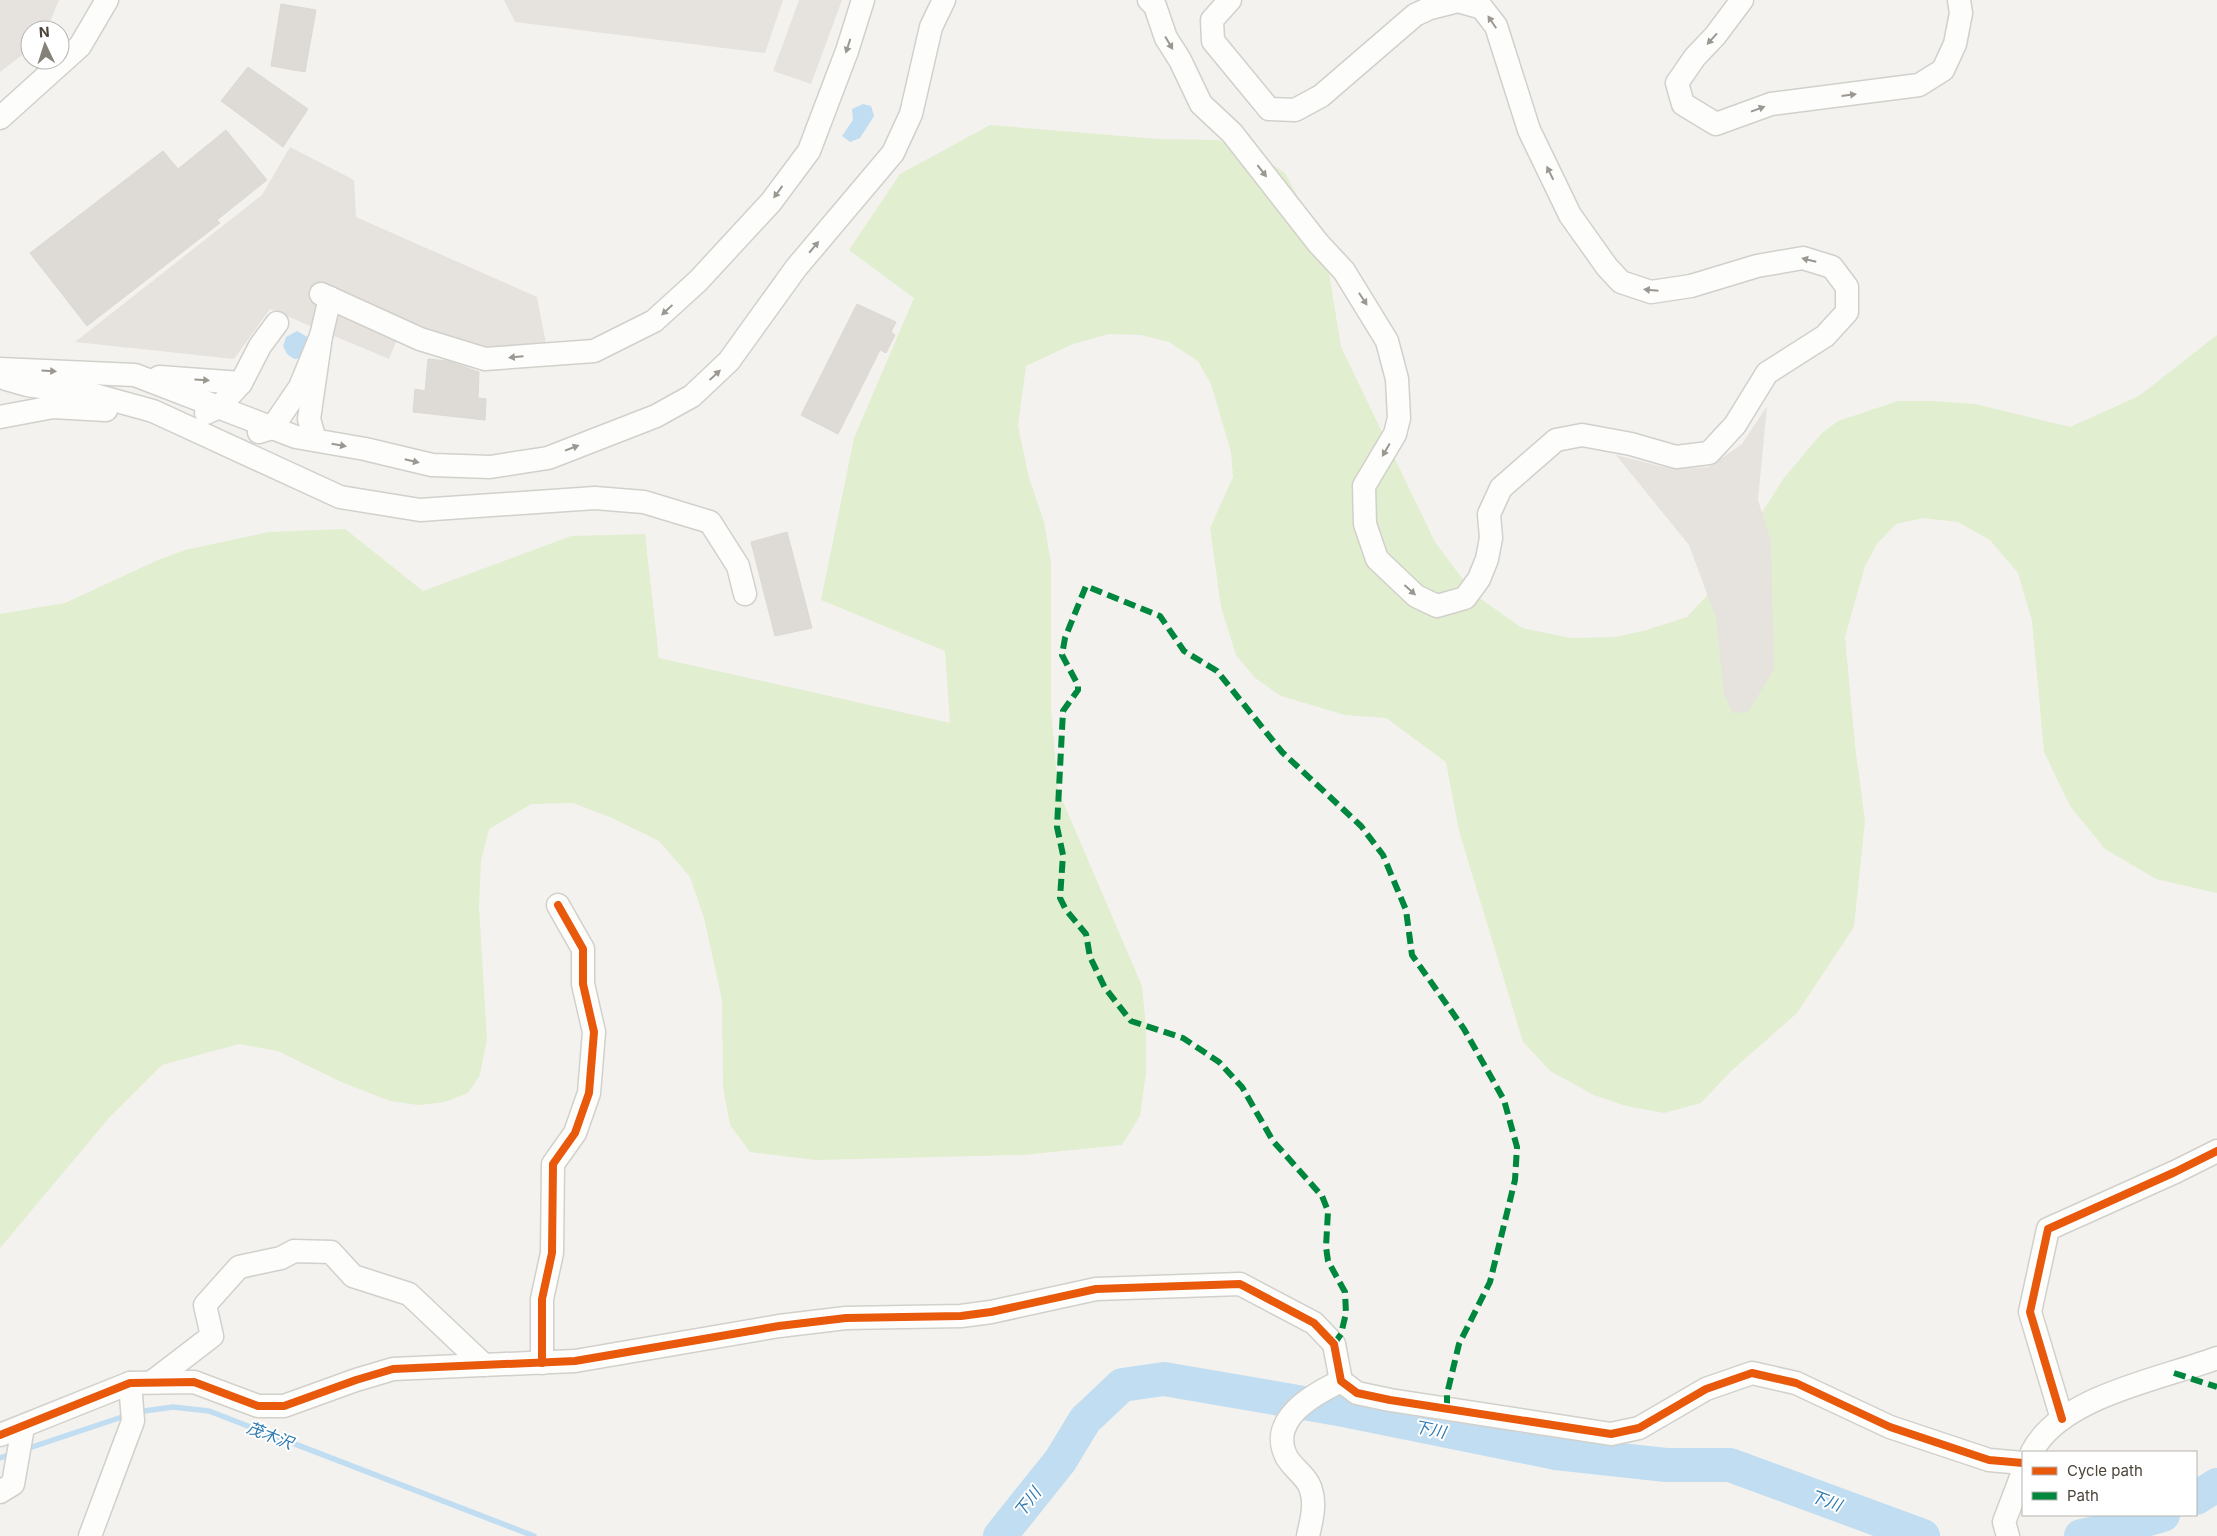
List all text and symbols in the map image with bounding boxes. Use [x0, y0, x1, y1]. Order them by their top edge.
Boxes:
one-way arrow [1487, 15, 1497, 29]
north arrow [20, 20, 70, 70]
text: N [38, 23, 50, 40]
one-way arrow [1706, 32, 1718, 44]
one-way arrow [1165, 37, 1174, 50]
one-way arrow [844, 39, 851, 54]
one-way arrow [1841, 91, 1857, 99]
one-way arrow [1751, 105, 1766, 113]
one-way arrow [1257, 164, 1268, 177]
one-way arrow [1546, 166, 1554, 180]
one-way arrow [773, 185, 784, 198]
one-way arrow [808, 241, 820, 253]
one-way arrow [1802, 256, 1817, 264]
one-way arrow [1643, 286, 1659, 294]
one-way arrow [1358, 292, 1367, 305]
one-way arrow [661, 304, 673, 316]
one-way arrow [508, 353, 524, 361]
one-way arrow [41, 368, 57, 376]
one-way arrow [708, 369, 720, 381]
one-way arrow [194, 376, 210, 384]
one-way arrow [331, 441, 347, 449]
one-way arrow [564, 444, 579, 452]
one-way arrow [1381, 444, 1390, 457]
one-way arrow [405, 457, 420, 465]
one-way arrow [1404, 585, 1417, 596]
water label: 下川 [1412, 1416, 1450, 1442]
water label: 茂木沢 [244, 1417, 298, 1454]
legend [2022, 1451, 2197, 1516]
text: Cycle path [2067, 1461, 2143, 1480]
water label: 下川 [1009, 1482, 1046, 1521]
water label: 下川 [1808, 1485, 1846, 1516]
text: Path [2067, 1486, 2099, 1505]

